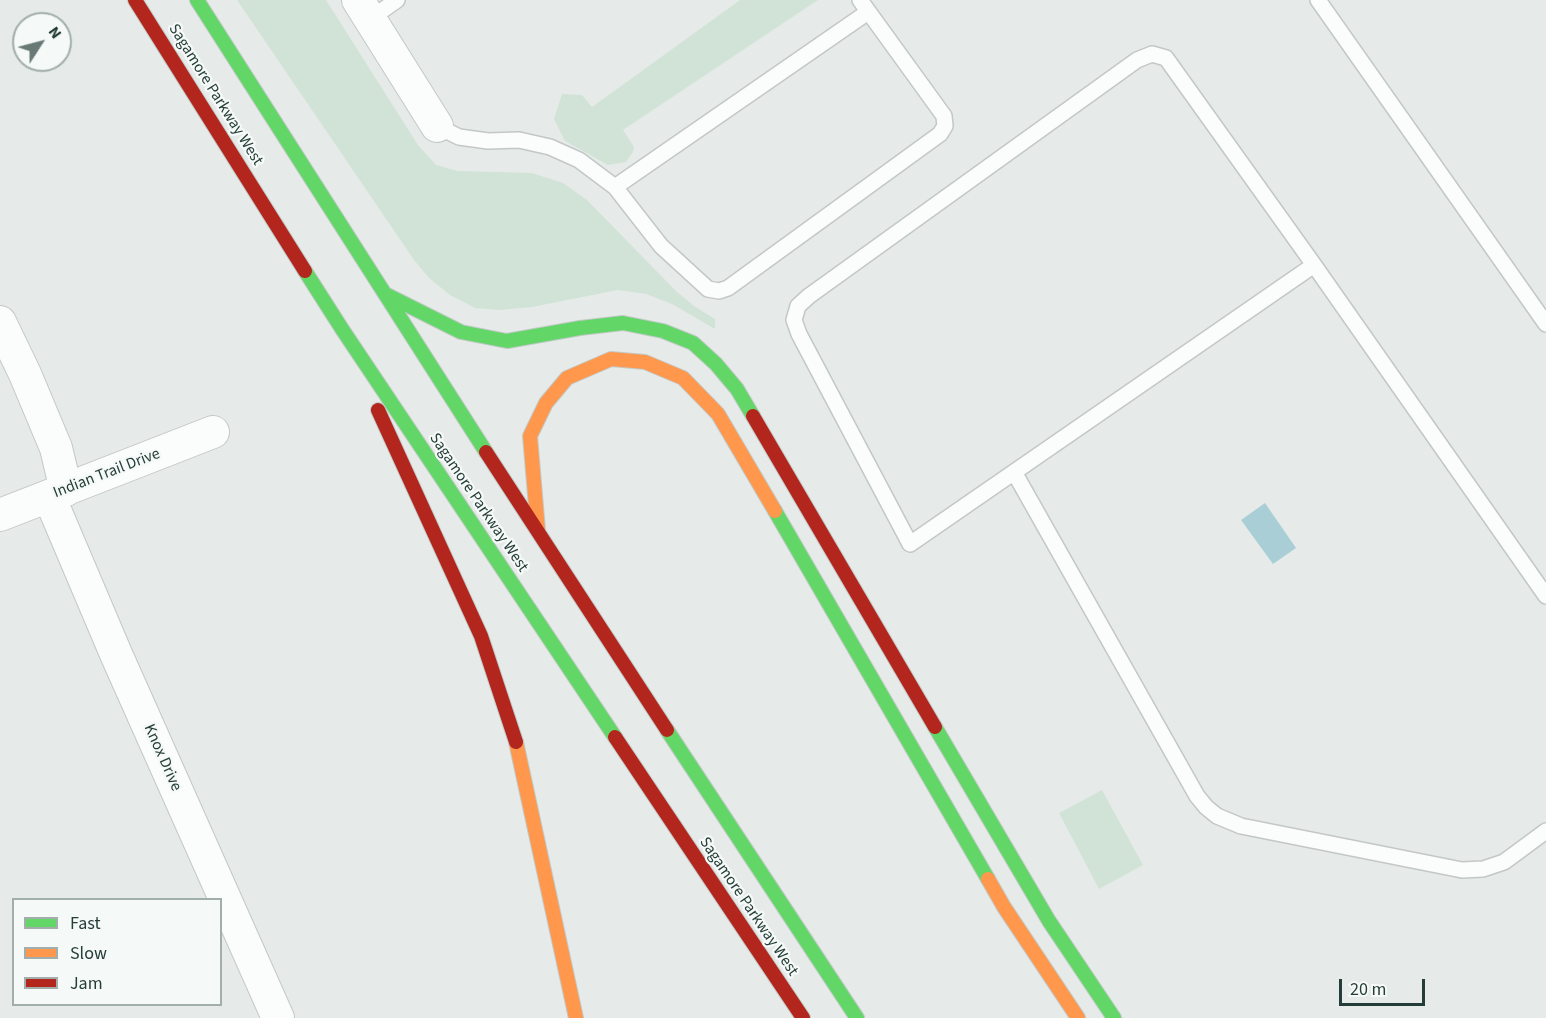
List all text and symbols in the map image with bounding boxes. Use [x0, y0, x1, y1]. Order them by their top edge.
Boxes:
north arrow [12, 12, 72, 72]
street label: Sagamore Parkway West [164, 21, 266, 169]
text: N [43, 22, 67, 43]
street label: Sagamore Parkway West [424, 430, 532, 576]
street label: Indian Trail Drive [51, 445, 163, 503]
street label: Knox Drive [139, 721, 185, 795]
street label: Sagamore Parkway West [694, 834, 802, 980]
legend [12, 898, 222, 1006]
text: Fast [70, 911, 101, 936]
text: Slow [70, 941, 107, 966]
scale bar [1342, 967, 1428, 1005]
text: Jam [70, 971, 103, 996]
text: 20 m [1350, 977, 1386, 1002]

